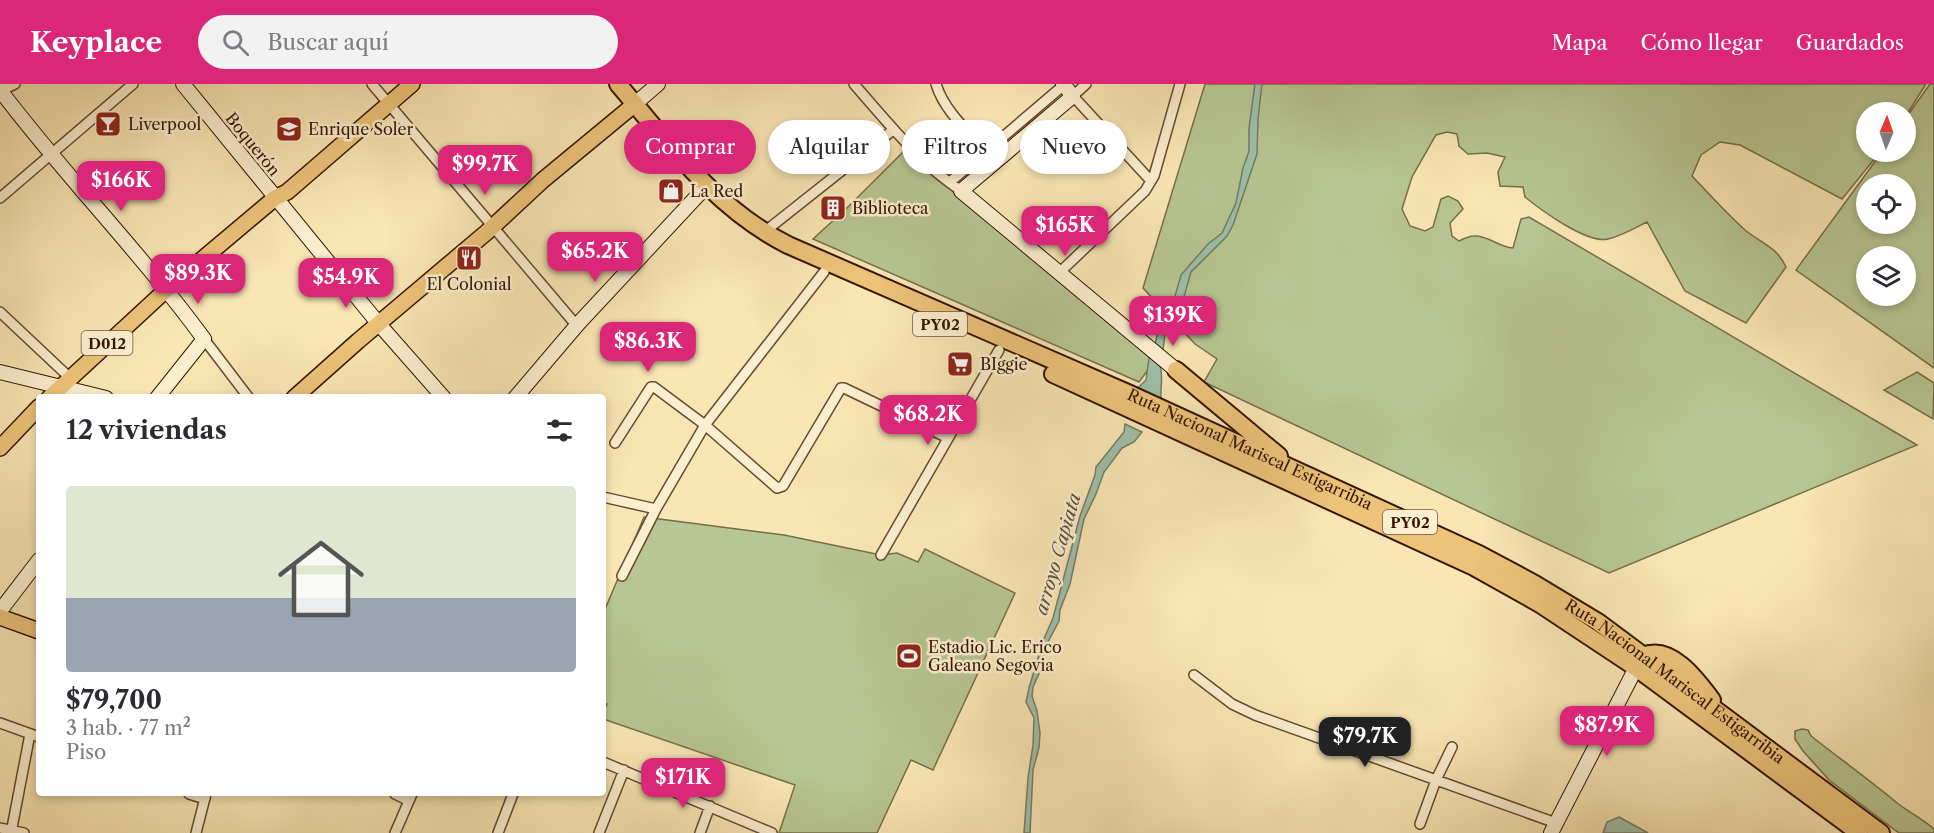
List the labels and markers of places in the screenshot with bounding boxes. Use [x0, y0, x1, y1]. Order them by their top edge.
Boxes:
bar icon: Liverpool [93, 109, 123, 139]
place label: Liverpool [128, 114, 202, 134]
school or university icon: Enrique Soler [274, 114, 304, 144]
place label: Enrique Soler [308, 119, 414, 139]
pin: $99.7K [436, 145, 534, 196]
pin: $166K [79, 161, 163, 212]
shop icon: La Red [656, 176, 686, 206]
place label: La Red [690, 181, 744, 201]
building icon: Biblioteca [818, 193, 848, 223]
place label: Biblioteca [852, 198, 929, 218]
pin: $165K [1023, 206, 1107, 257]
pin: $65.2K [546, 232, 644, 283]
restaurant icon: El Colonial [454, 243, 484, 273]
pin: $89.3K [149, 254, 247, 305]
pin: $54.9K [297, 258, 395, 309]
place label: El Colonial [427, 274, 512, 294]
pin: $139K [1131, 296, 1215, 347]
pin: $86.3K [599, 322, 697, 373]
supermarket icon: BIggie [945, 349, 975, 379]
place label: BIggie [980, 354, 1028, 374]
pin: $68.2K [879, 395, 977, 446]
place label: Estadio Lic. Erico Galeano Segovia [928, 637, 1062, 675]
sports icon: Estadio Lic. Erico Galeano Segovia [894, 641, 924, 671]
pin: $87.9K [1558, 706, 1656, 757]
pin: $79.7K [1316, 717, 1414, 768]
pin: $171K [641, 758, 725, 809]

